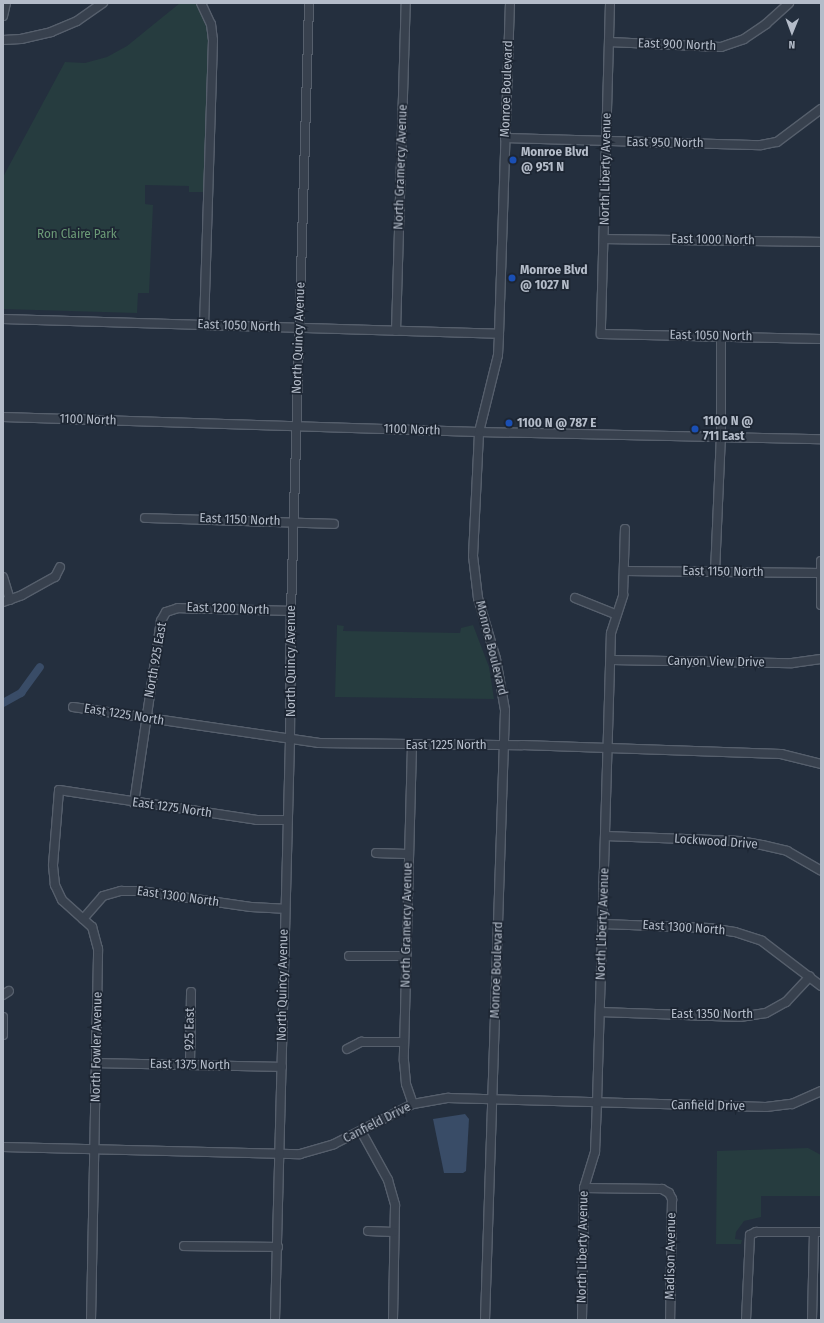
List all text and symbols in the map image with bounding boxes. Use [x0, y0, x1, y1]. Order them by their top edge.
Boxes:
north arrow [772, 12, 812, 52]
street label: East 900 North [638, 36, 716, 54]
text: N [788, 38, 795, 51]
street label: Monroe Boulevard [498, 40, 516, 138]
street label: North Gramercy Avenue [391, 104, 411, 230]
street label: North Liberty Avenue [597, 113, 615, 225]
street label: East 950 North [626, 135, 704, 151]
place label: Monroe Blvd @ 951 N [521, 145, 589, 176]
marker: Monroe Blvd @ 951 N [508, 155, 518, 165]
park label: Ron Claire Park [37, 226, 117, 242]
street label: East 1000 North [671, 231, 755, 249]
place label: Monroe Blvd @ 1027 N [520, 263, 588, 294]
marker: Monroe Blvd @ 1027 N [507, 273, 517, 283]
street label: North Quincy Avenue [289, 282, 309, 394]
street label: East 1050 North [197, 317, 281, 335]
street label: East 1050 North [669, 327, 753, 345]
street label: 1100 North [59, 411, 117, 429]
place label: 1100 N @ 711 East [703, 414, 753, 445]
place label: 1100 N @ 787 E [517, 415, 596, 431]
marker: 1100 N @ 787 E [504, 418, 514, 428]
street label: 1100 North [383, 421, 441, 439]
marker: 1100 N @ 711 East [690, 424, 700, 434]
street label: East 1150 North [199, 511, 281, 529]
street label: East 1150 North [682, 563, 764, 581]
street label: Monroe Boulevard [472, 599, 510, 697]
street label: East 1200 North [186, 600, 270, 618]
street label: North Quincy Avenue [283, 605, 299, 717]
street label: North 925 East [142, 621, 170, 699]
street label: Canyon View Drive [667, 653, 765, 671]
street label: East 1225 North [83, 701, 165, 729]
street label: East 1225 North [405, 737, 487, 753]
street label: East 1275 North [131, 795, 213, 821]
street label: Lockwood Drive [674, 831, 758, 853]
street label: North Gramercy Avenue [398, 862, 416, 988]
street label: North Liberty Avenue [593, 868, 613, 980]
street label: East 1300 North [136, 884, 220, 910]
street label: East 1300 North [642, 917, 726, 939]
street label: Monroe Boulevard [488, 921, 506, 1019]
street label: North Quincy Avenue [274, 929, 292, 1041]
street label: North Fowler Avenue [88, 992, 106, 1102]
street label: East 1350 North [671, 1006, 753, 1022]
street label: 925 East [182, 1007, 198, 1051]
street label: East 1375 North [150, 1056, 230, 1074]
street label: Canfield Drive [671, 1098, 745, 1114]
street label: Canfield Drive [341, 1099, 413, 1147]
street label: North Liberty Avenue [574, 1191, 592, 1303]
street label: Madison Avenue [662, 1212, 680, 1300]

